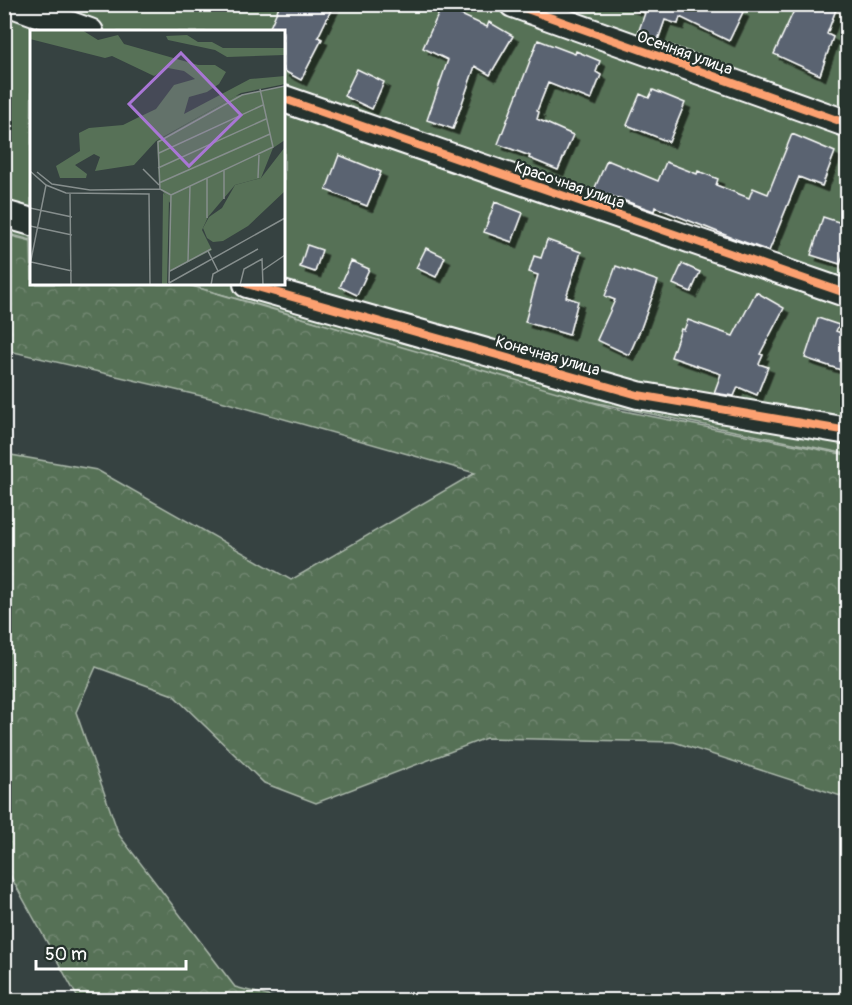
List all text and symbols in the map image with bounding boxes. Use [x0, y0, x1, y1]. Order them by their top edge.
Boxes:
street label: Осенняя улица [634, 26, 735, 80]
inset map [30, 30, 285, 285]
street label: Красочная улица [512, 157, 627, 213]
street label: Конечная улица [493, 331, 602, 380]
scale bar [36, 933, 186, 971]
text: 50 m [45, 943, 87, 966]

